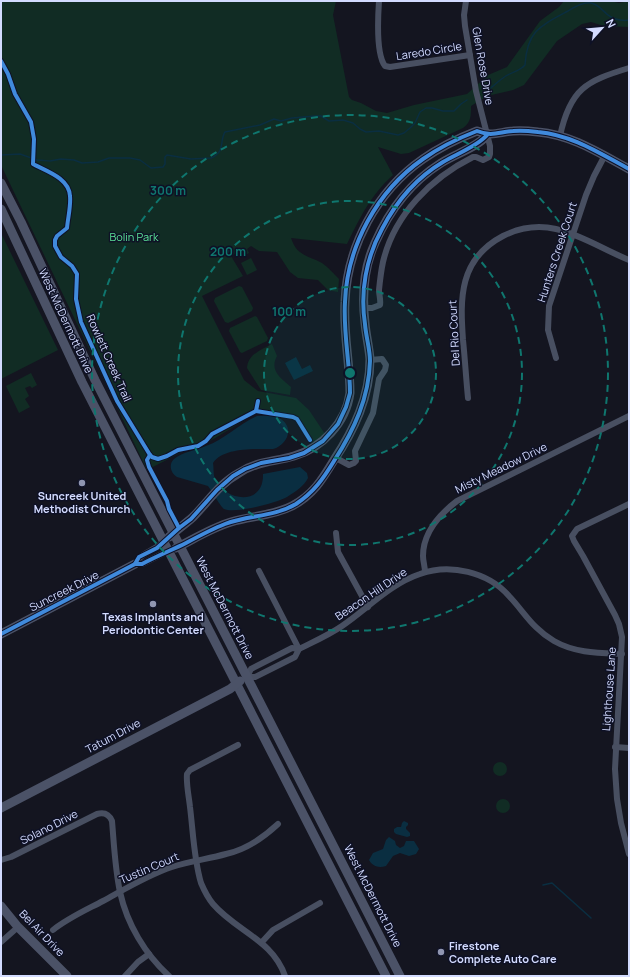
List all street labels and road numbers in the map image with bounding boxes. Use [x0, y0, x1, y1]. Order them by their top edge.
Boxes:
street label: Glen Rose Drive [469, 26, 498, 107]
street label: Laredo Circle [395, 38, 463, 63]
street label: Hunters Creek Court [533, 200, 580, 304]
street label: West McDermott Drive [36, 266, 97, 376]
street label: Del Rio Court [444, 300, 463, 366]
street label: Rowlett Creek Trail [83, 312, 135, 404]
street label: Misty Meadow Drive [452, 438, 550, 496]
street label: West McDermott Drive [193, 554, 258, 662]
street label: Beacon Hill Drive [332, 564, 410, 623]
street label: Suncreek Drive [27, 566, 102, 614]
street label: Lighthouse Lane [598, 646, 619, 732]
street label: Tatum Drive [83, 715, 143, 756]
street label: Solano Drive [17, 805, 81, 848]
street label: West McDermott Drive [341, 842, 406, 950]
street label: Tustin Court [117, 848, 181, 887]
street label: Bel Air Drive [16, 906, 69, 960]

